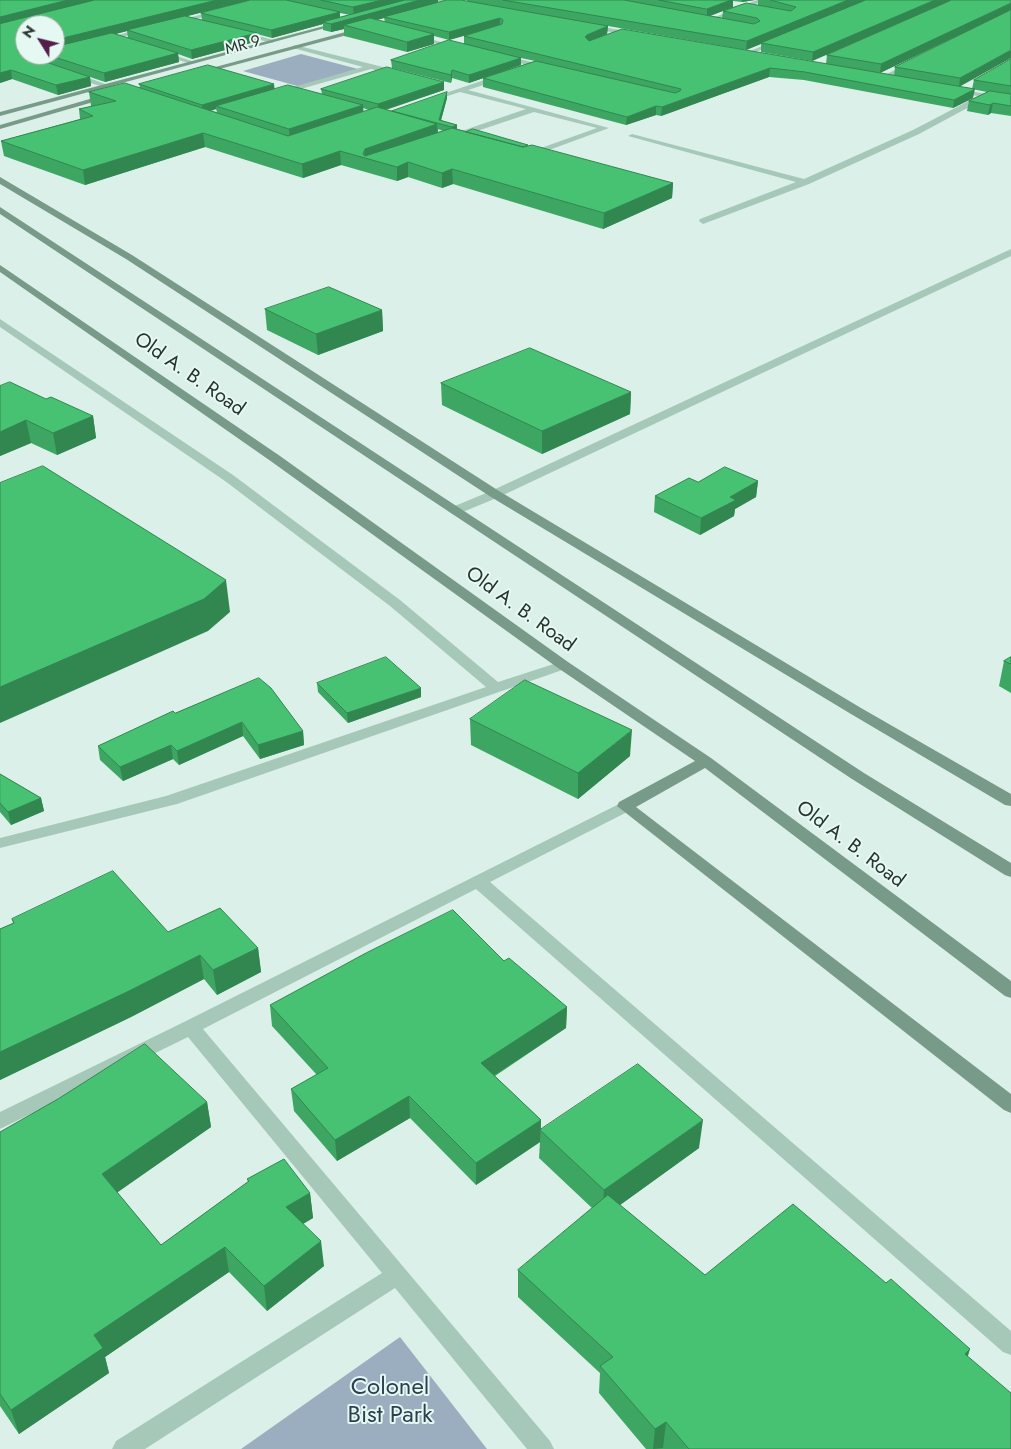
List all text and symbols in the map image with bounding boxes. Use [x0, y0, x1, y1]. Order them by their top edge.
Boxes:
north arrow [15, 15, 65, 65]
text: N [17, 21, 40, 42]
street label: MR 9 [223, 32, 263, 60]
street label: Old A. B. Road [129, 328, 249, 422]
street label: Old A. B. Road [461, 562, 579, 658]
street label: Old A. B. Road [791, 796, 909, 894]
park label: Colonel Bist Park [347, 1374, 433, 1430]

